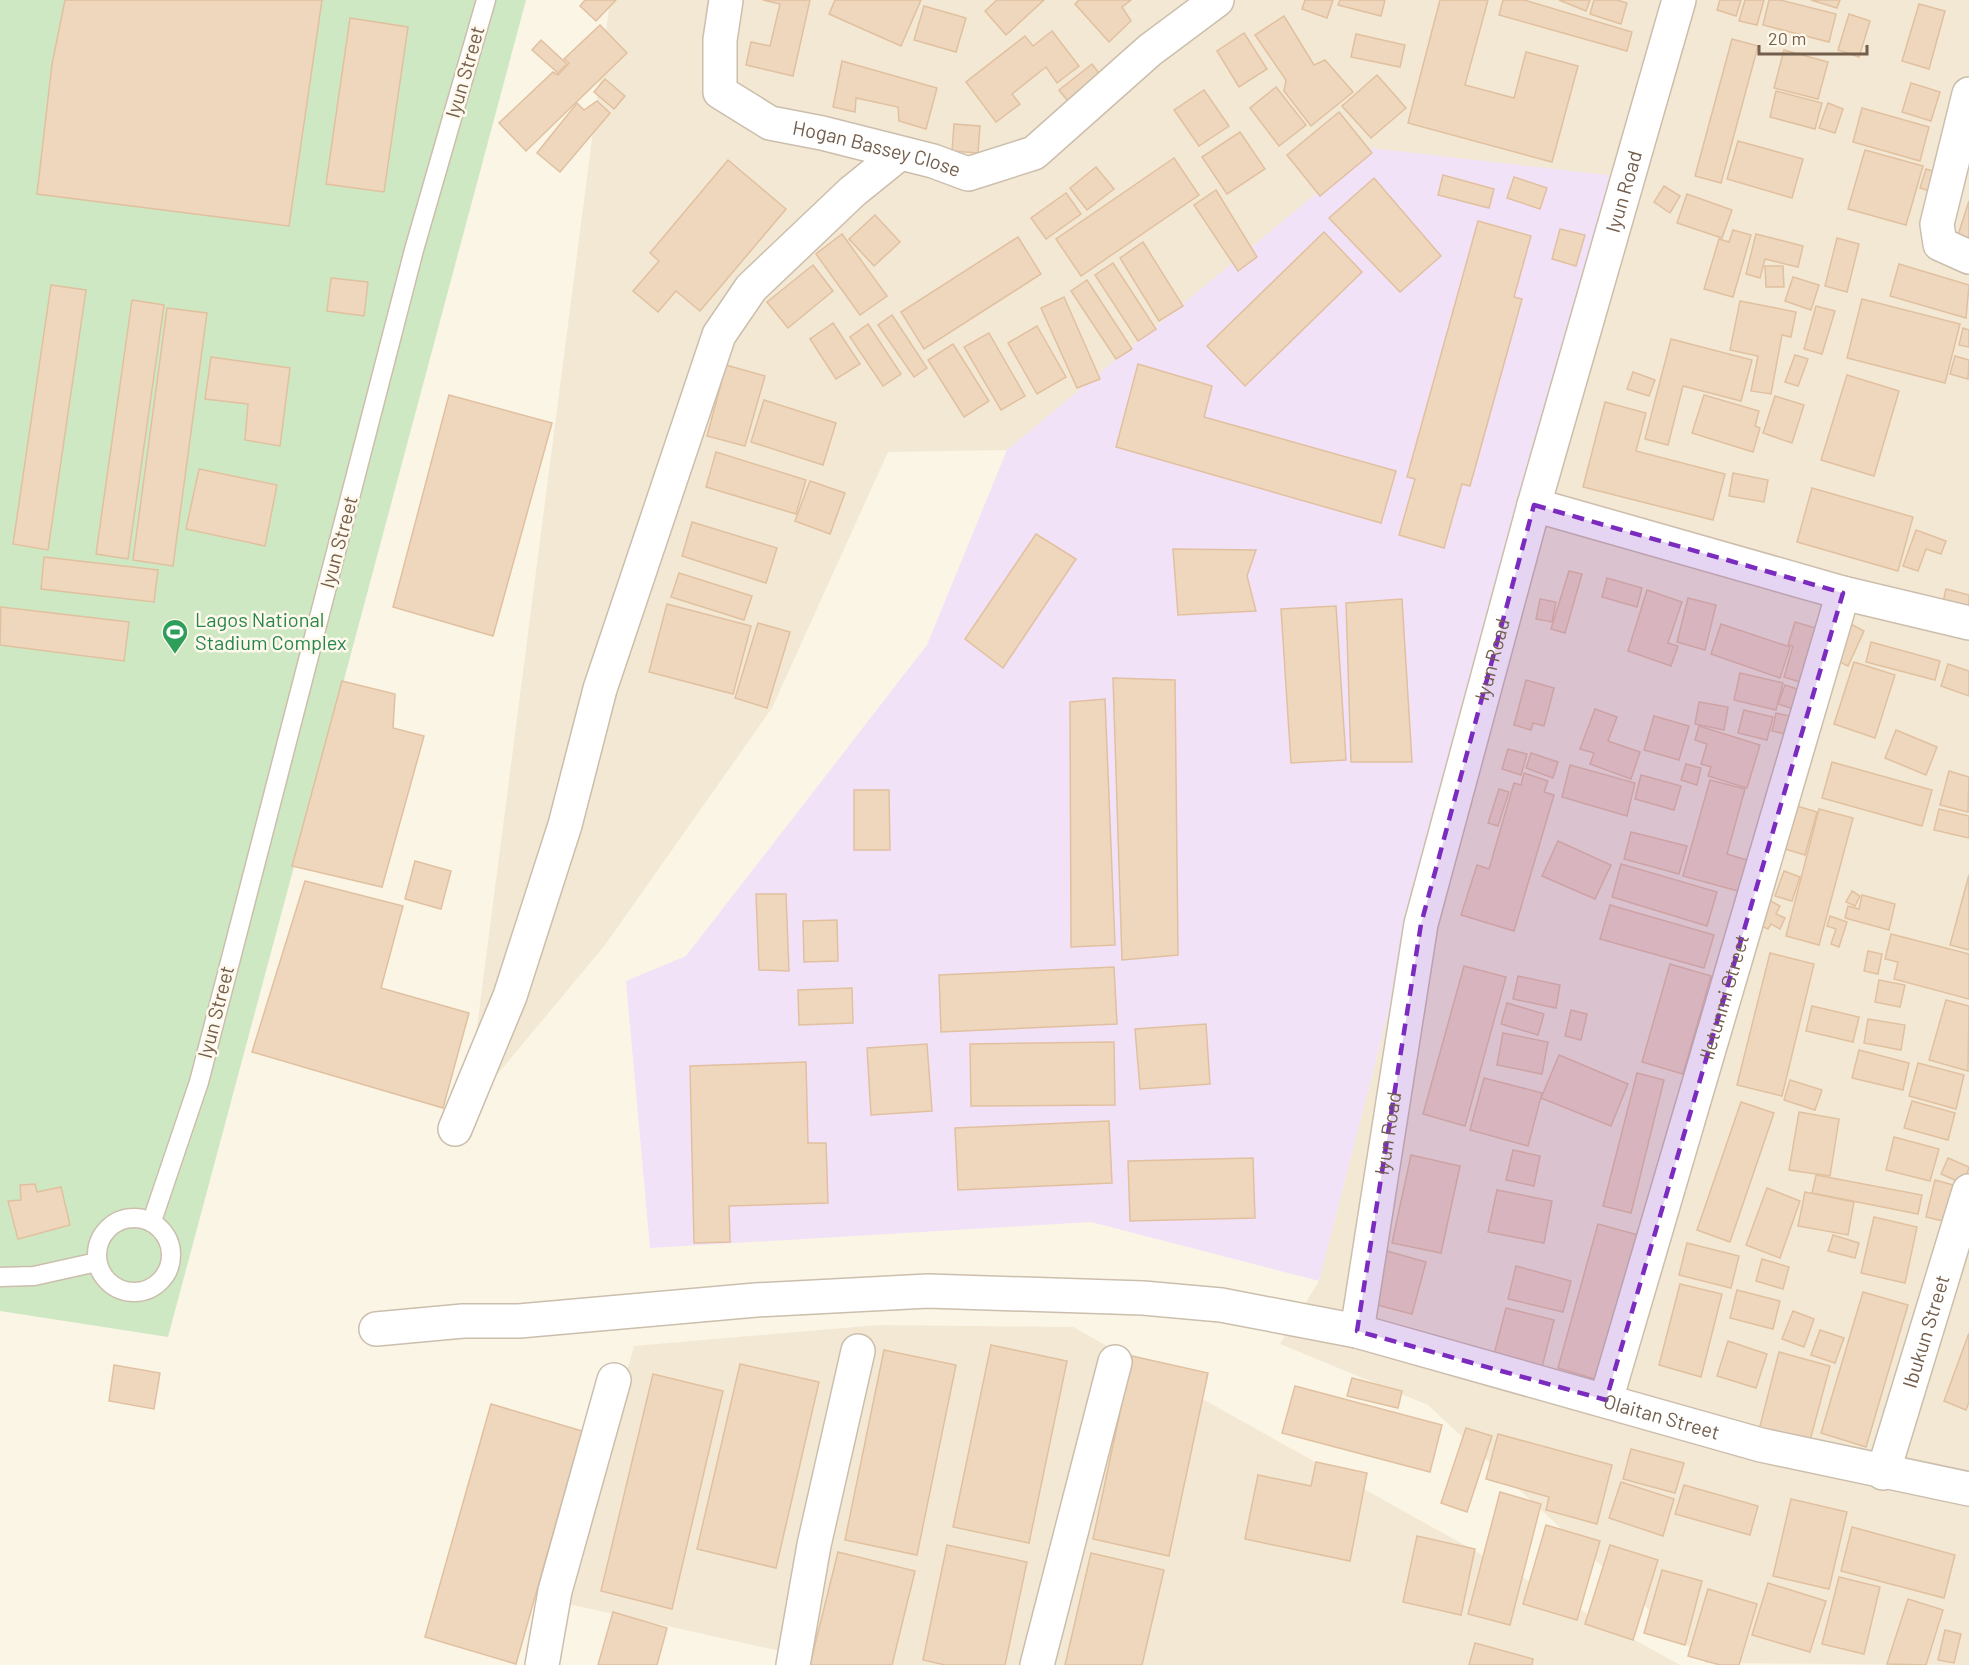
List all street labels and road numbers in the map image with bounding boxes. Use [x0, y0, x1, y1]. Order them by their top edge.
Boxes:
street label: Iyun Street [439, 23, 489, 120]
street label: Hogan Bassey Close [791, 115, 964, 181]
street label: Iyun Road [1600, 148, 1646, 235]
street label: Iyun Street [314, 493, 362, 590]
street label: Iyun Road [1469, 615, 1514, 703]
street label: Iletunmi Street [1694, 931, 1753, 1062]
street label: Iyun Street [192, 963, 238, 1061]
street label: Iyun Road [1369, 1090, 1405, 1177]
street label: Ibukun Street [1897, 1272, 1954, 1391]
street label: Olaitan Street [1601, 1388, 1723, 1444]

